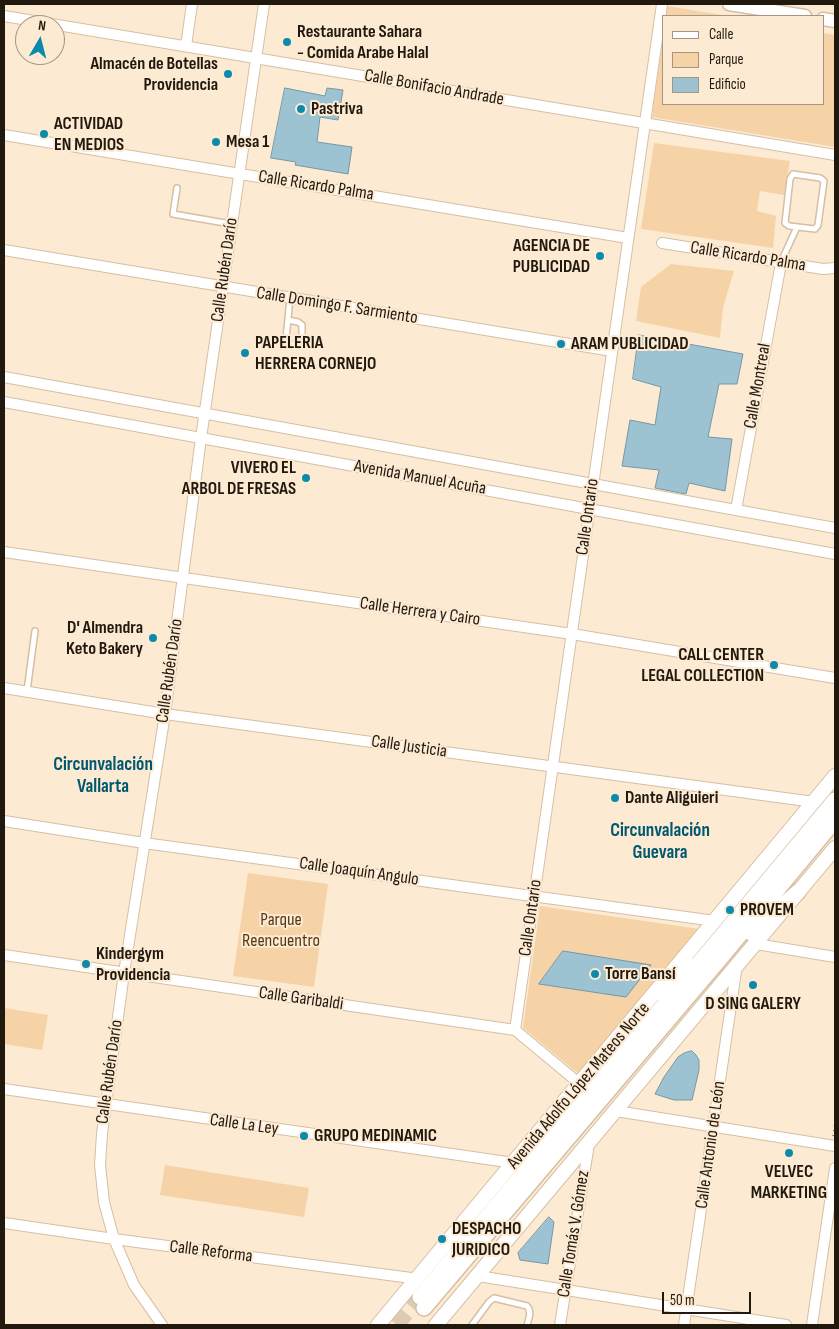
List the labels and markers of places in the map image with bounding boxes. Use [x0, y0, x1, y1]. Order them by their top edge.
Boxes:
place label: Restaurante Sahara - Comida Arabe Halal [297, 21, 429, 64]
marker: Restaurante Sahara - Comida Arabe Halal [281, 36, 293, 48]
place label: Almacén de Botellas Providencia [90, 53, 218, 96]
marker: Almacén de Botellas Providencia [222, 68, 234, 80]
place label: Pastriva [311, 98, 363, 120]
marker: Pastriva [295, 103, 307, 115]
place label: ACTIVIDAD EN MEDIOS [54, 113, 124, 156]
marker: ACTIVIDAD EN MEDIOS [38, 128, 50, 140]
place label: Mesa 1 [226, 131, 269, 153]
marker: Mesa 1 [210, 136, 222, 148]
place label: AGENCIA DE PUBLICIDAD [513, 235, 590, 278]
marker: AGENCIA DE PUBLICIDAD [594, 250, 606, 262]
place label: PAPELERIA HERRERA CORNEJO [255, 332, 376, 374]
place label: ARAM PUBLICIDAD [571, 333, 689, 355]
marker: ARAM PUBLICIDAD [555, 338, 567, 350]
marker: PAPELERIA HERRERA CORNEJO [239, 347, 251, 359]
place label: VIVERO EL ARBOL DE FRESAS [182, 457, 296, 499]
marker: VIVERO EL ARBOL DE FRESAS [300, 472, 312, 484]
place label: D' Almendra Keto Bakery [66, 617, 143, 660]
marker: D' Almendra Keto Bakery [147, 632, 159, 644]
place label: CALL CENTER LEGAL COLLECTION [641, 644, 764, 686]
marker: CALL CENTER LEGAL COLLECTION [768, 659, 780, 671]
place label: Dante Aliguieri [625, 787, 718, 809]
marker: Dante Aliguieri [609, 792, 621, 804]
place label: PROVEM [740, 899, 794, 921]
marker: PROVEM [724, 904, 736, 916]
place label: Kindergym Providencia [96, 943, 170, 986]
marker: Kindergym Providencia [80, 958, 92, 970]
place label: Torre Bansí [605, 963, 676, 985]
marker: Torre Bansí [589, 968, 601, 980]
marker: D SING GALERY [747, 979, 759, 991]
place label: D SING GALERY [705, 993, 801, 1015]
place label: GRUPO MEDINAMIC [314, 1125, 437, 1147]
marker: GRUPO MEDINAMIC [298, 1130, 310, 1142]
marker: VELVEC MARKETING [783, 1147, 795, 1159]
place label: VELVEC MARKETING [751, 1161, 827, 1204]
place label: DESPACHO JURIDICO [452, 1218, 521, 1260]
marker: DESPACHO JURIDICO [436, 1233, 448, 1245]

